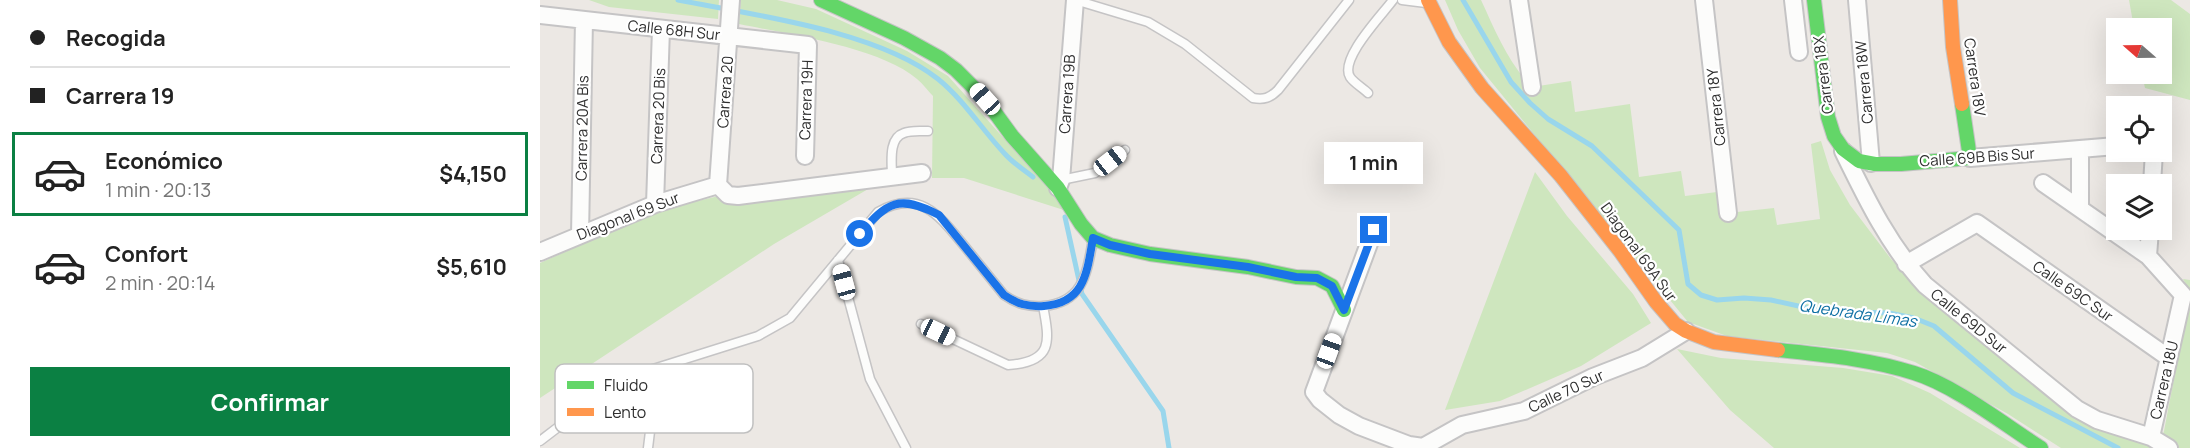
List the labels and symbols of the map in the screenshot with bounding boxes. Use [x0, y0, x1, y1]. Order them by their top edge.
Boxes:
street label: Calle 68H Sur [627, 15, 722, 45]
north arrow [2106, 18, 2172, 84]
street label: Carrera 18X [1808, 35, 1838, 115]
street label: Carrera 18V [1959, 37, 1991, 117]
street label: Carrera 18W [1850, 39, 1878, 125]
street label: Carrera 19B [1054, 54, 1080, 134]
street label: Carrera 20 [712, 55, 738, 129]
street label: Carrera 19H [794, 59, 818, 141]
street label: Carrera 20 Bis [646, 67, 670, 164]
street label: Carrera 18Y [1701, 67, 1731, 147]
street label: Carrera 20A Bis [571, 75, 593, 181]
car [966, 80, 1004, 118]
street label: Calle 69B Bis Sur [1919, 142, 2036, 172]
car [1090, 143, 1130, 179]
callout: 1 min [1324, 143, 1424, 185]
street label: Diagonal 69 Sur [574, 187, 683, 245]
street label: Diagonal 69A Sur [1596, 198, 1683, 306]
route end [1360, 216, 1387, 243]
route start [846, 220, 873, 247]
street label: Calle 69C Sur [2029, 256, 2118, 327]
car [831, 262, 857, 302]
street label: Calle 69D Sur [1926, 284, 2012, 359]
water label: Quebrada Limas [1798, 294, 1920, 332]
car [918, 316, 958, 348]
car [1314, 331, 1344, 371]
street label: Carrera 18U [2145, 339, 2183, 421]
legend [555, 364, 753, 433]
street label: Calle 70 Sur [1525, 364, 1608, 418]
text: Fluido [604, 374, 648, 396]
text: Lento [604, 401, 646, 423]

